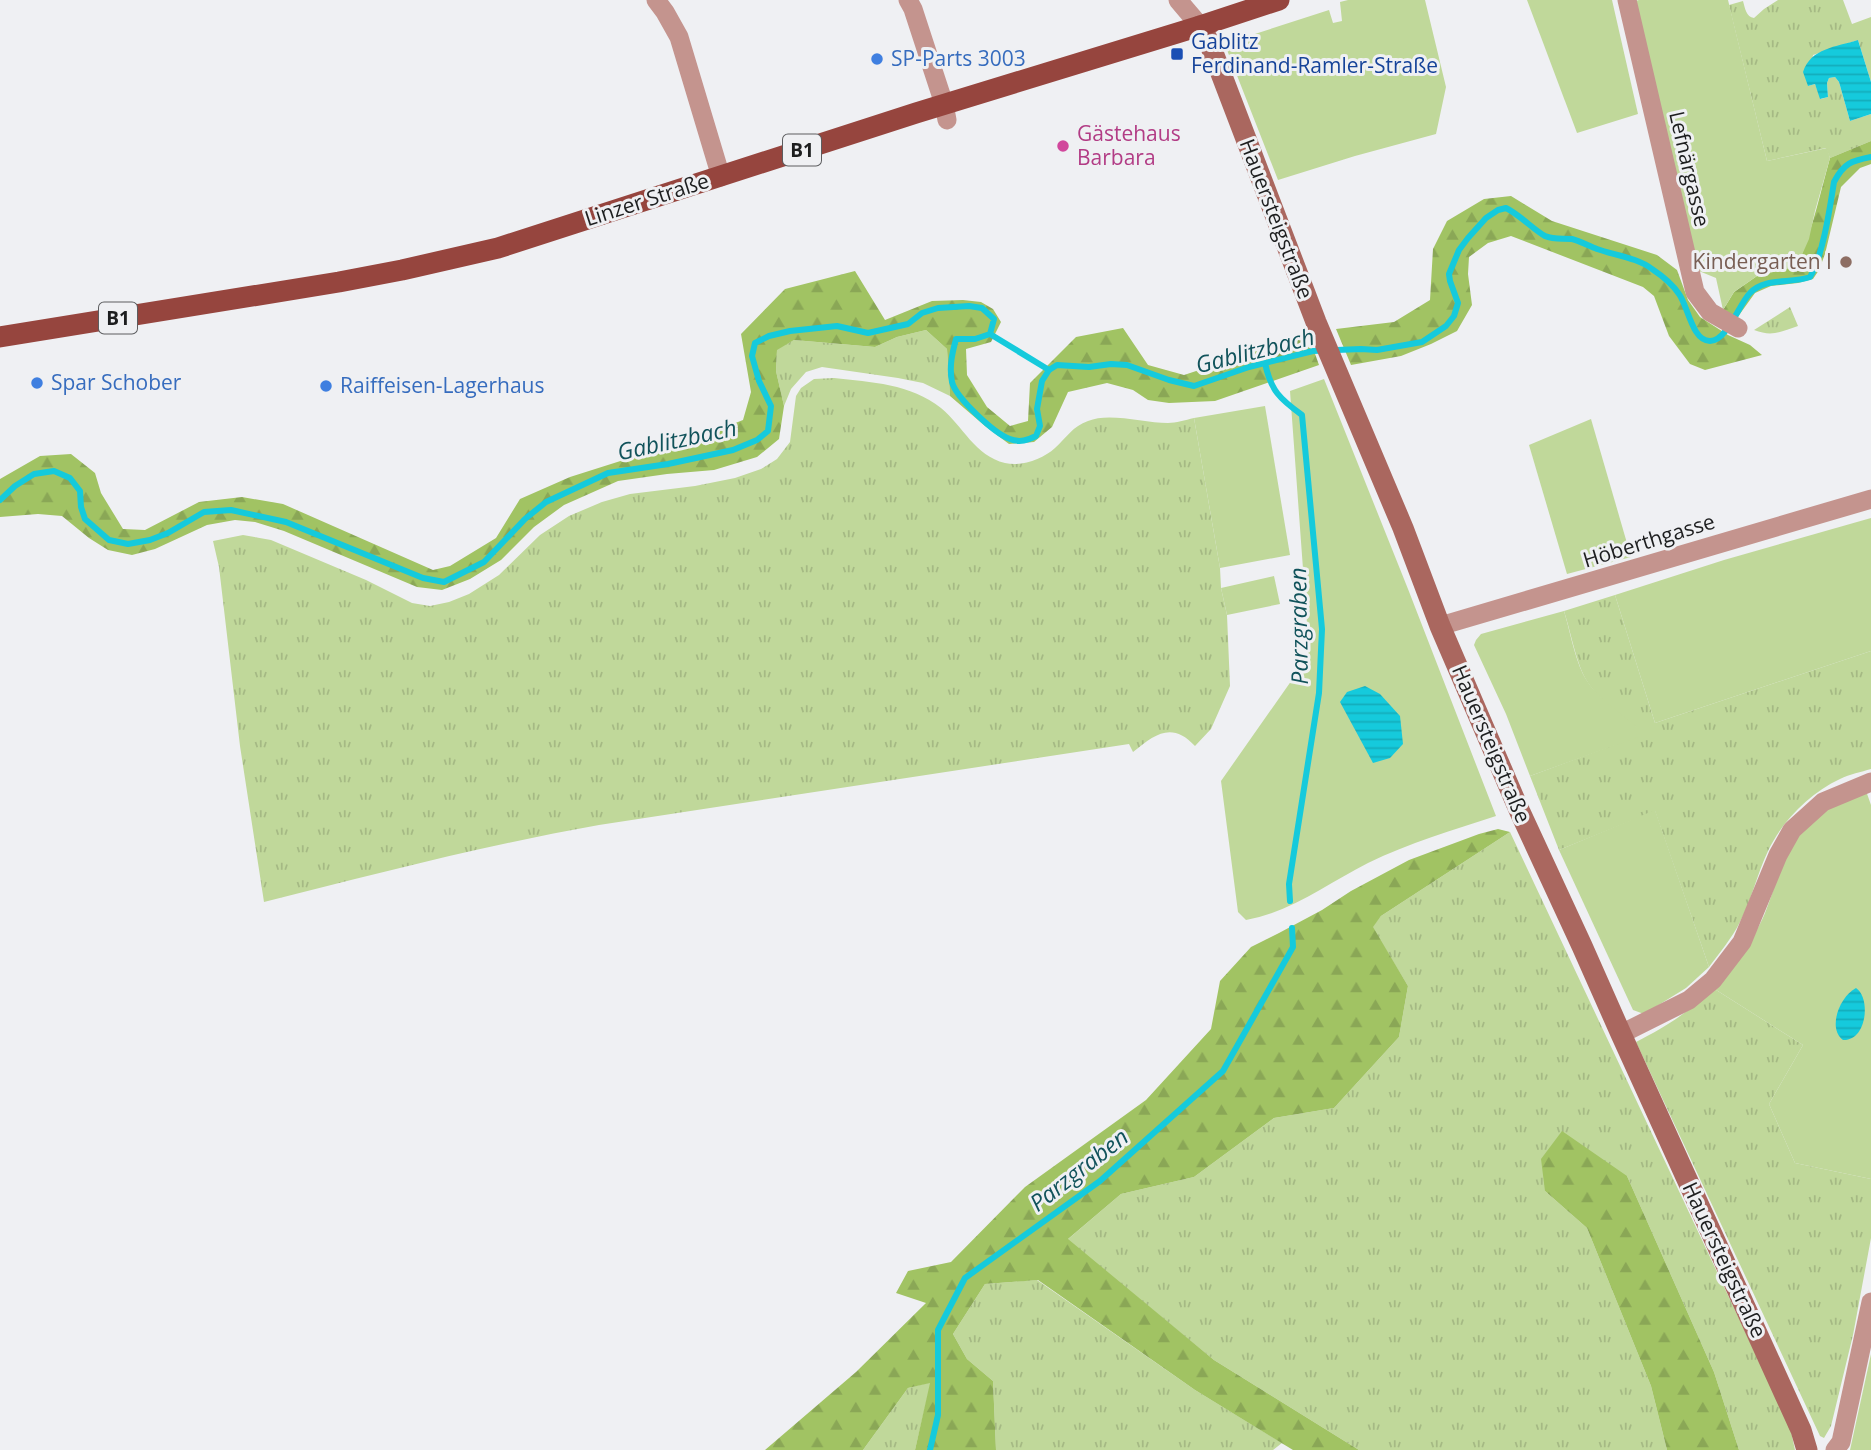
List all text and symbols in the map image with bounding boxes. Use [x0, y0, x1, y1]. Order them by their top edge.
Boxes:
place label: Gablitz Ferdinand-Ramler-Straße [1191, 27, 1438, 79]
place label: SP-Parts 3003 [891, 44, 1026, 72]
marker: Gablitz Ferdinand-Ramler-Straße [1169, 46, 1185, 62]
marker: SP-Parts 3003 [869, 51, 885, 67]
street label: Lefnärgasse [1663, 108, 1717, 229]
place label: Gästehaus Barbara [1077, 119, 1181, 171]
road number: B1 [783, 134, 821, 166]
street label: Hauersteigstraße [1234, 135, 1320, 303]
marker: Gästehaus Barbara [1055, 138, 1071, 154]
street label: Linzer Straße [581, 166, 712, 232]
place label: Kindergarten I [1693, 247, 1832, 275]
marker: Kindergarten I [1838, 254, 1854, 270]
road number: B1 [99, 302, 137, 334]
water label: Gablitzbach [1192, 320, 1317, 380]
place label: Spar Schober [51, 368, 182, 396]
place label: Raiffeisen-Lagerhaus [340, 371, 544, 399]
marker: Spar Schober [29, 375, 45, 391]
marker: Raiffeisen-Lagerhaus [318, 378, 334, 394]
water label: Gablitzbach [614, 411, 739, 467]
street label: Höberthgasse [1579, 507, 1718, 573]
water label: Parzgraben [1281, 567, 1315, 685]
street label: Hauersteigstraße [1446, 660, 1538, 827]
water label: Parzgraben [1022, 1120, 1134, 1218]
street label: Hauersteigstraße [1677, 1177, 1773, 1342]

